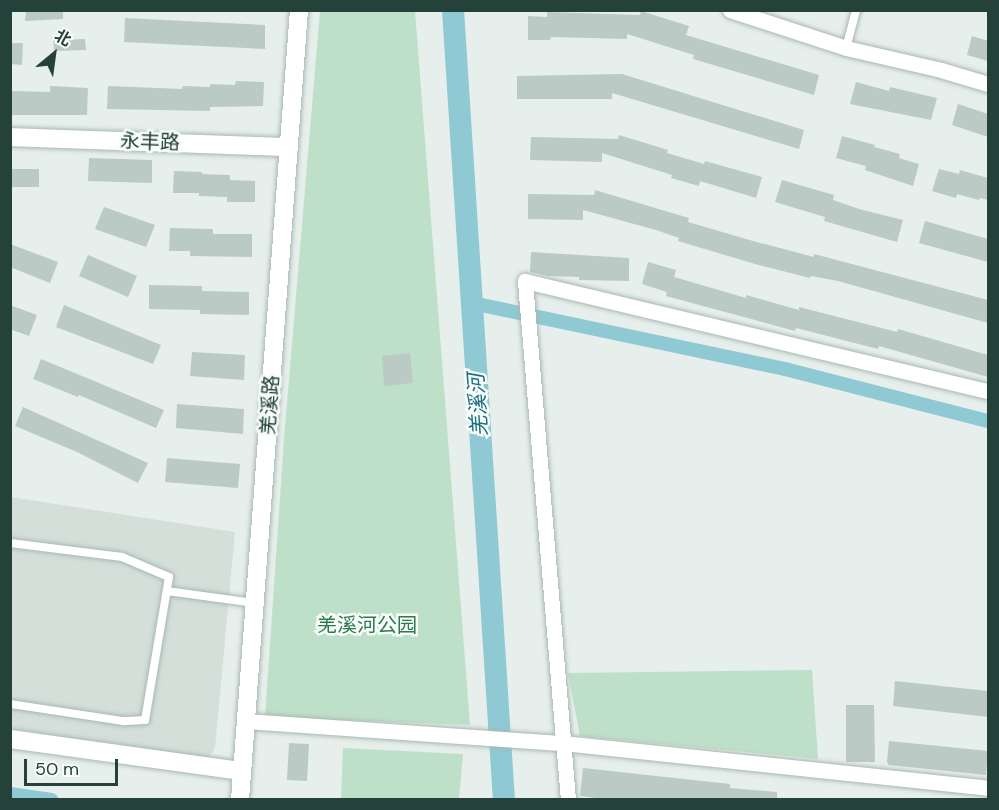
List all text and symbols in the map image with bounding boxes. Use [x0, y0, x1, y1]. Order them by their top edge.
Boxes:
north arrow [24, 24, 84, 84]
text: 北 [51, 25, 75, 51]
street label: 永丰路 [120, 129, 180, 155]
water label: 羌溪河 [463, 373, 493, 437]
street label: 羌溪路 [256, 374, 284, 436]
park label: 羌溪河公园 [317, 613, 417, 637]
scale bar [27, 747, 122, 785]
text: 50 m [35, 757, 79, 781]

